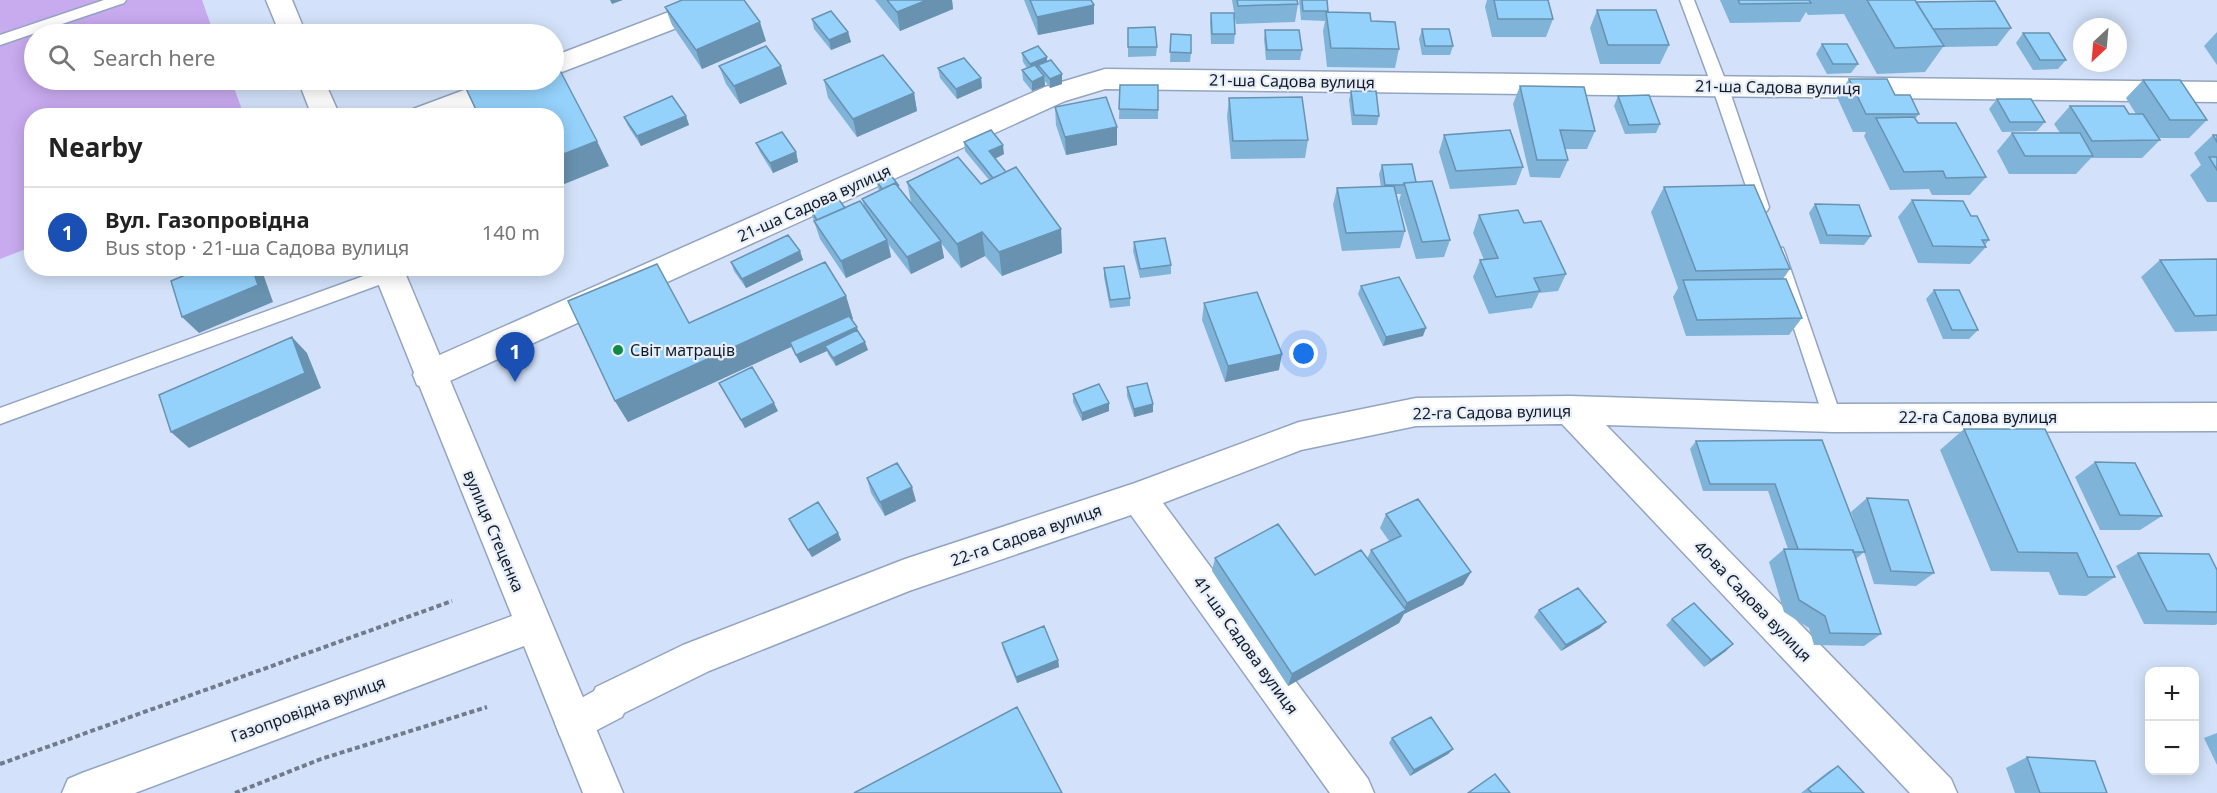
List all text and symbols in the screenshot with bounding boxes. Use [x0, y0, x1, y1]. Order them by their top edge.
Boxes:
north arrow [2073, 18, 2127, 72]
search box [24, 24, 564, 90]
icon: search [45, 41, 78, 74]
text: Search here [93, 42, 215, 72]
street label: 21-ша Садова вулиця [1209, 69, 1375, 93]
street label: 21-ша Садова вулиця [1695, 75, 1861, 99]
text: Nearby [48, 129, 143, 165]
street label: 21-ша Садова вулиця [734, 159, 894, 247]
text: Вул. Газопровідна [105, 204, 310, 234]
text: 1 [62, 219, 73, 246]
text: 140 m [482, 219, 540, 246]
text: Bus stop · 21-ша Садова вулиця [105, 234, 409, 261]
pin: 1 [496, 332, 534, 382]
place label: Світ матраців [630, 339, 735, 361]
your location [1289, 339, 1318, 368]
marker: Світ матраців [611, 343, 625, 357]
street label: 22-га Садова вулиця [1413, 400, 1571, 424]
street label: 22-га Садова вулиця [1899, 406, 2057, 428]
street label: вулиця Стеценка [458, 467, 530, 595]
street label: 22-га Садова вулиця [947, 499, 1105, 571]
street label: 40-ва Садова вулиця [1689, 536, 1817, 666]
street label: 41-ша Садова вулиця [1188, 571, 1304, 719]
map controls [2145, 667, 2199, 775]
button: + [2145, 667, 2199, 721]
street label: Газопровідна вулиця [228, 671, 388, 747]
button: − [2145, 721, 2199, 775]

